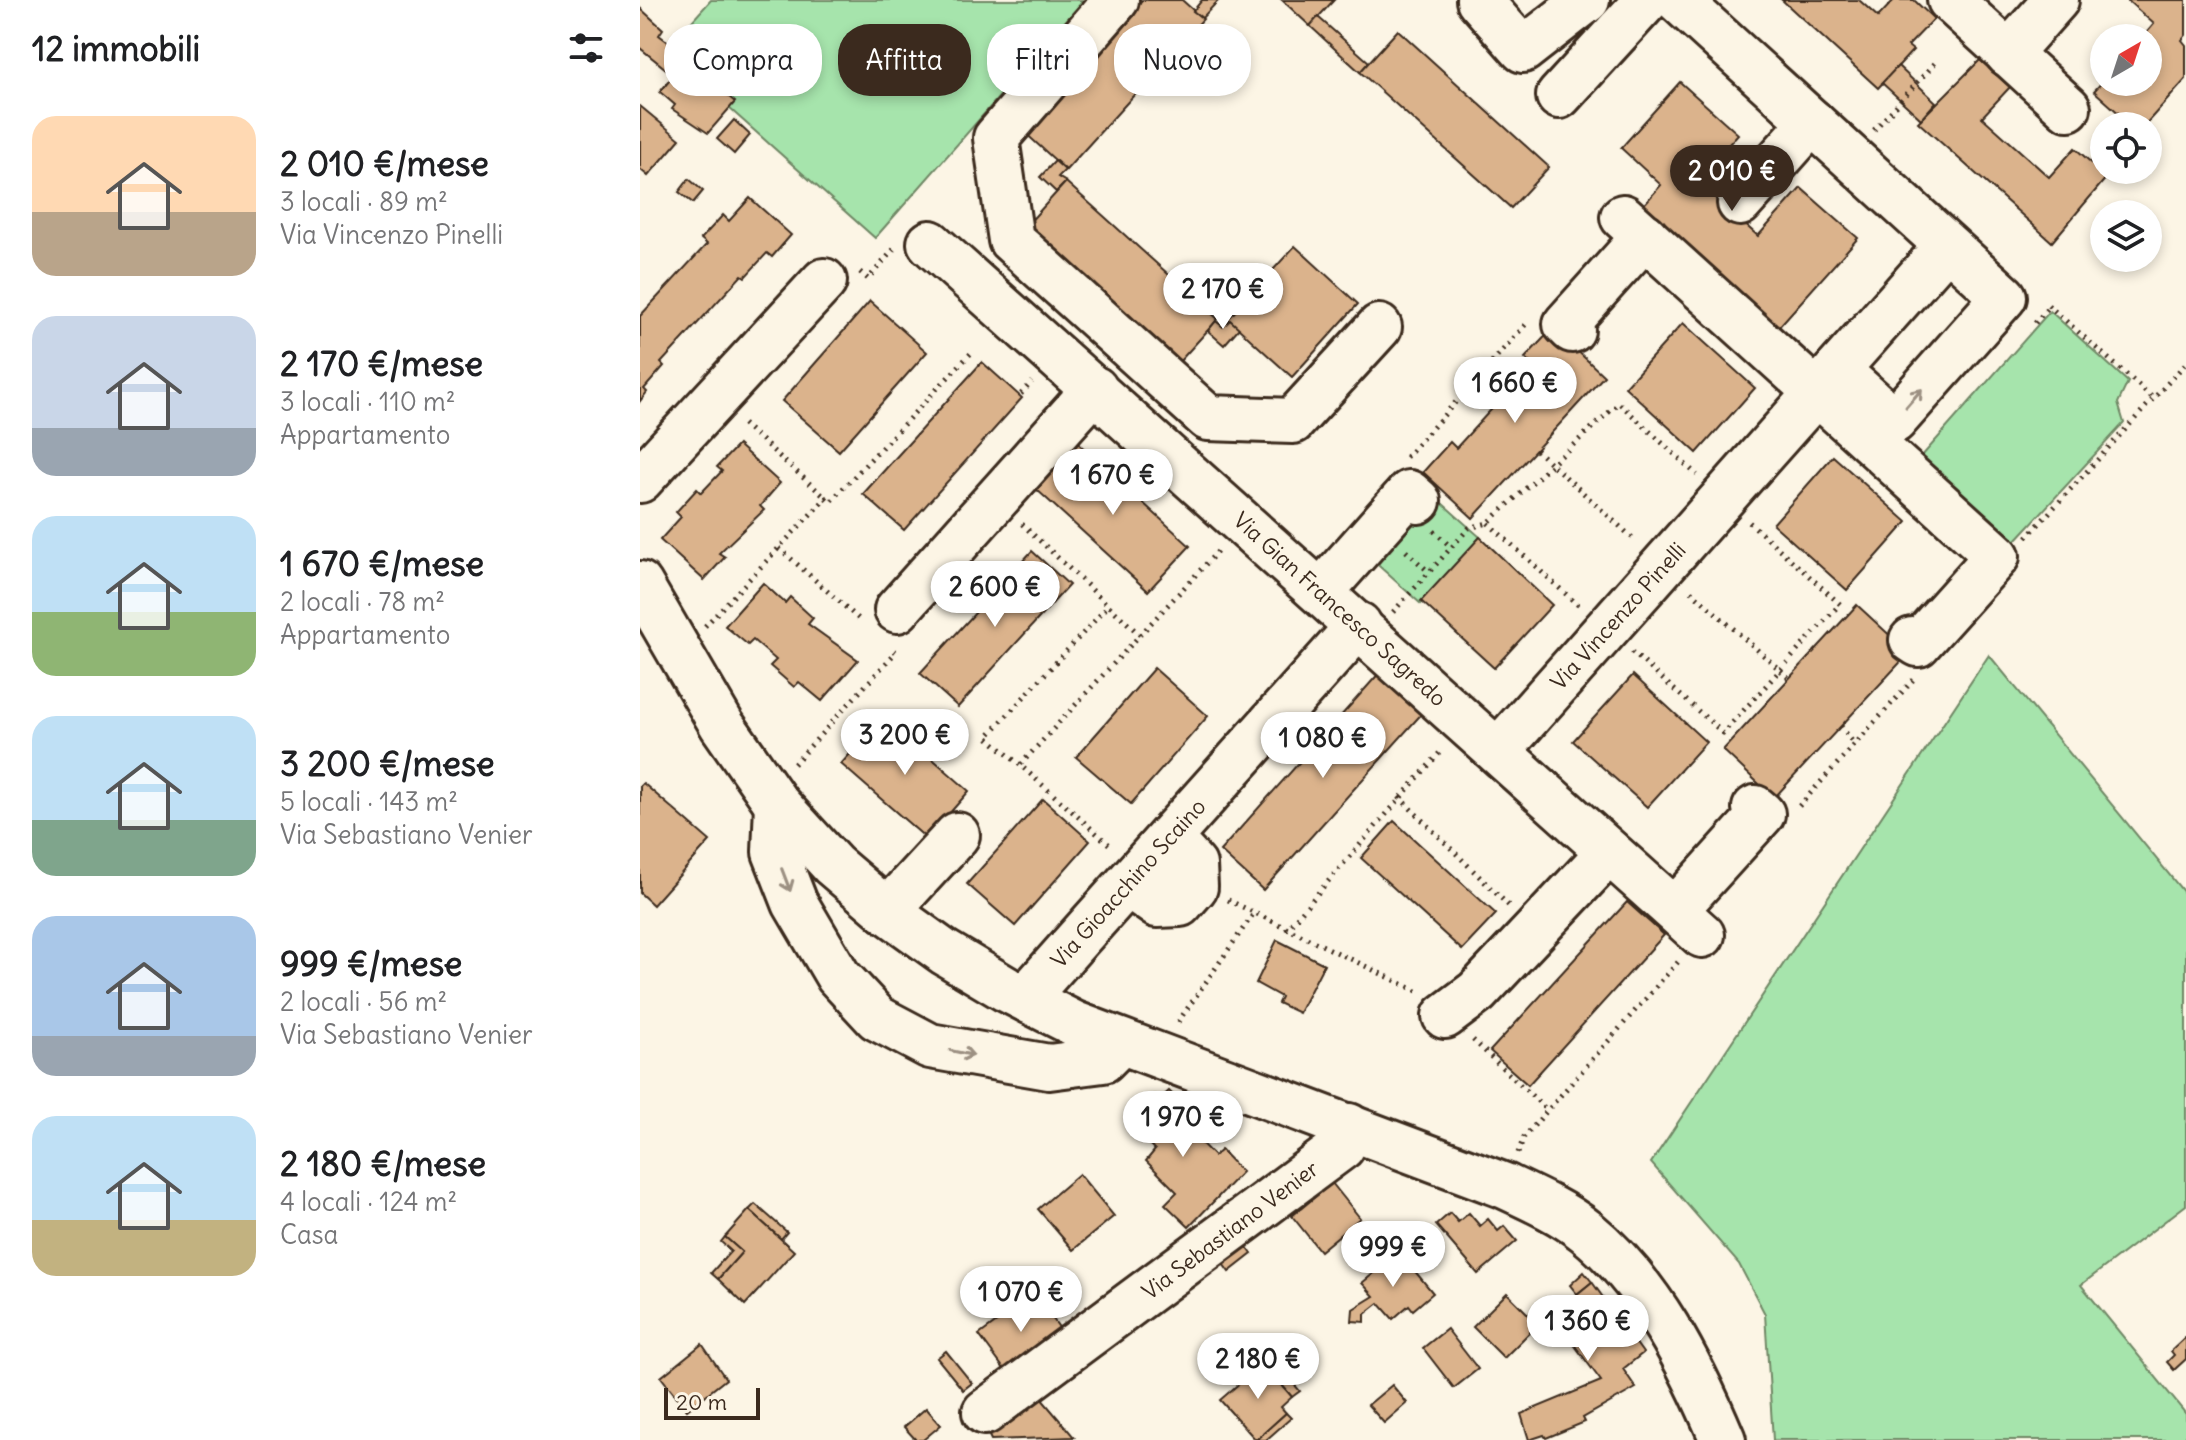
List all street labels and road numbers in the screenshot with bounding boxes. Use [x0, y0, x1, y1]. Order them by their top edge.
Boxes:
street label: Via Gian Francesco Sagredo [1228, 506, 1452, 712]
street label: Via Vincenzo Pinelli [1544, 536, 1692, 696]
street label: Via Gioacchino Scaino [1045, 793, 1211, 973]
street label: Via Sebastiano Venier [1136, 1154, 1324, 1306]

